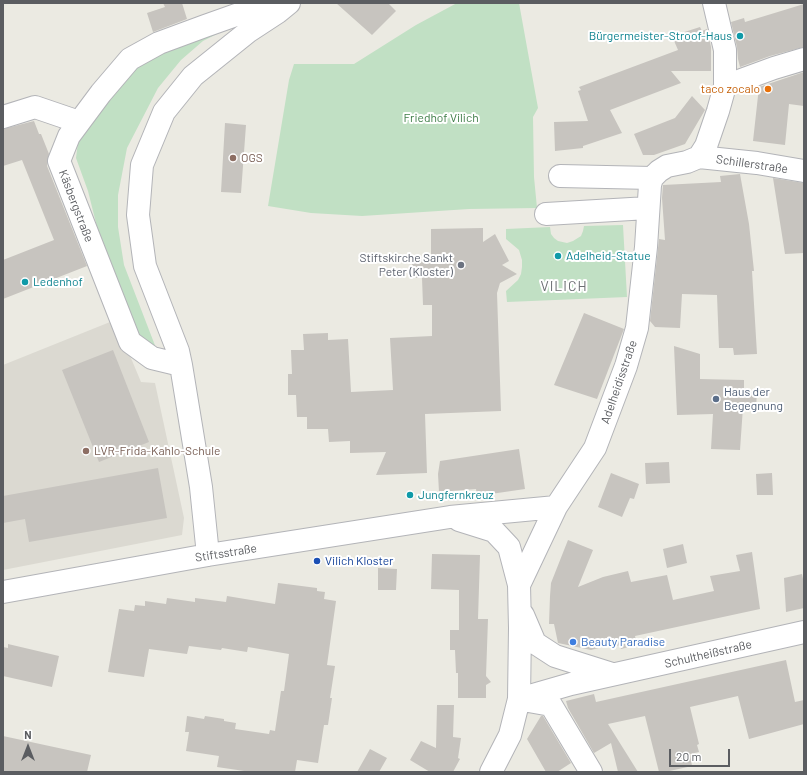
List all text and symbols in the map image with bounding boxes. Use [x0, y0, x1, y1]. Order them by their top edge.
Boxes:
place label: Bürgermeister-Stroof-Haus [589, 29, 732, 43]
marker: Bürgermeister-Stroof-Haus [735, 31, 745, 41]
place label: taco zocalo [701, 82, 760, 96]
marker: taco zocalo [763, 84, 773, 94]
park label: Friedhof Vilich [403, 111, 479, 125]
place label: OGS [241, 151, 263, 165]
street label: Schillerstraße [715, 152, 789, 176]
marker: OGS [228, 153, 238, 163]
street label: Käsbergstraße [56, 168, 96, 244]
place label: Adelheid-Statue [566, 249, 651, 263]
place label: Stiftskirche Sankt Peter (Kloster) [359, 251, 453, 279]
marker: Adelheid-Statue [553, 251, 563, 261]
marker: Stiftskirche Sankt Peter (Kloster) [456, 260, 466, 270]
place label: Ledenhof [33, 275, 83, 289]
marker: Ledenhof [20, 277, 30, 287]
district label: VILICH [540, 278, 588, 294]
street label: Adelheidisstraße [598, 338, 640, 426]
place label: Haus der Begegnung [724, 385, 783, 413]
marker: Haus der Begegnung [711, 394, 721, 404]
place label: LVR-Frida-Kahlo-Schule [94, 444, 220, 458]
marker: LVR-Frida-Kahlo-Schule [81, 446, 91, 456]
place label: Jungfernkreuz [418, 488, 494, 502]
marker: Jungfernkreuz [405, 490, 415, 500]
street label: Stiftsstraße [194, 541, 258, 565]
place label: Vilich Kloster [325, 554, 393, 568]
marker: Vilich Kloster [312, 556, 322, 566]
place label: Beauty Paradise [581, 635, 665, 649]
marker: Beauty Paradise [568, 637, 578, 647]
street label: Schultheißstraße [663, 637, 753, 671]
north arrow [8, 727, 48, 767]
text: N [24, 728, 32, 741]
scale bar [671, 741, 732, 767]
text: 20 m [676, 749, 702, 763]

